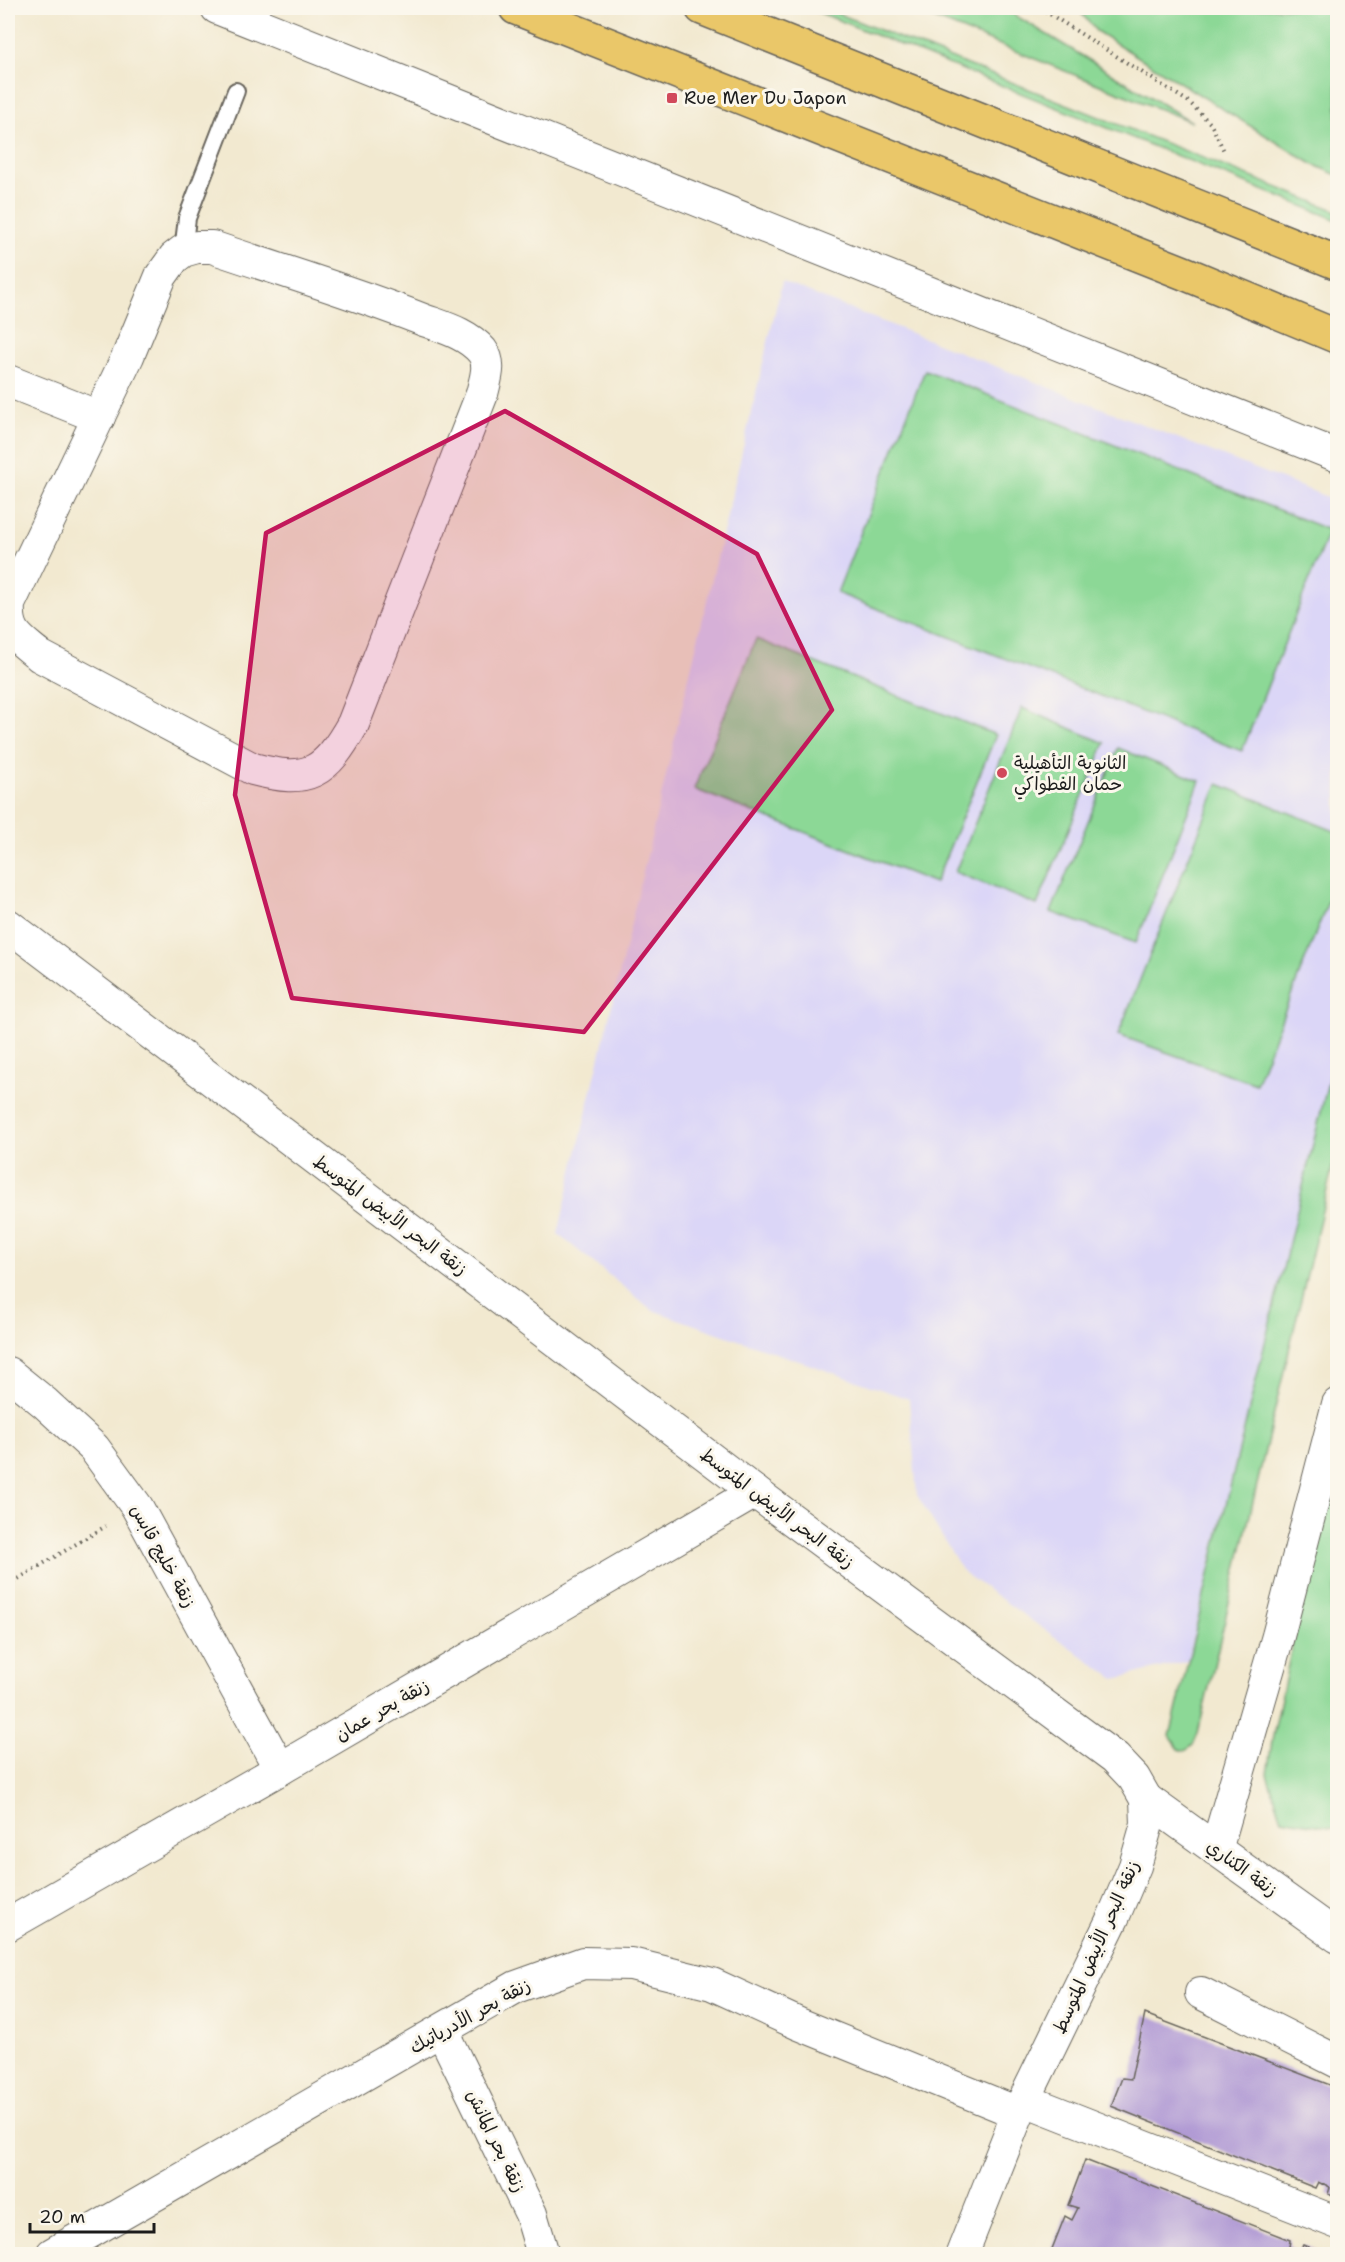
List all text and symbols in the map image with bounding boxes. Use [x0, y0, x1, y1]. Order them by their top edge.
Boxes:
place label: Rue Mer Du Japon [684, 86, 847, 110]
marker: Rue Mer Du Japon [665, 91, 679, 105]
place label: الثانوية التأهيلية حمان الفطواكي [1014, 751, 1126, 800]
marker: الثانوية التأهيلية حمان الفطواكي [995, 766, 1009, 780]
street label: زنقة البحر الأبيض المتوسط [308, 1149, 472, 1281]
street label: زنقة البحر الأبيض المتوسط [695, 1442, 859, 1574]
street label: زنقة خليج قابس [125, 1500, 201, 1612]
street label: زنقة بحر عمان [331, 1673, 433, 1747]
street label: زنقة الكناري [1201, 1834, 1282, 1903]
street label: زنقة البحر الأبيض المتوسط [1047, 1857, 1145, 2037]
street label: زنقة بحر الأدرياتيك [405, 1973, 535, 2059]
street label: زنقة بحر المانش [461, 2086, 531, 2196]
scale bar [30, 2196, 154, 2234]
text: 20 m [39, 2205, 85, 2229]

